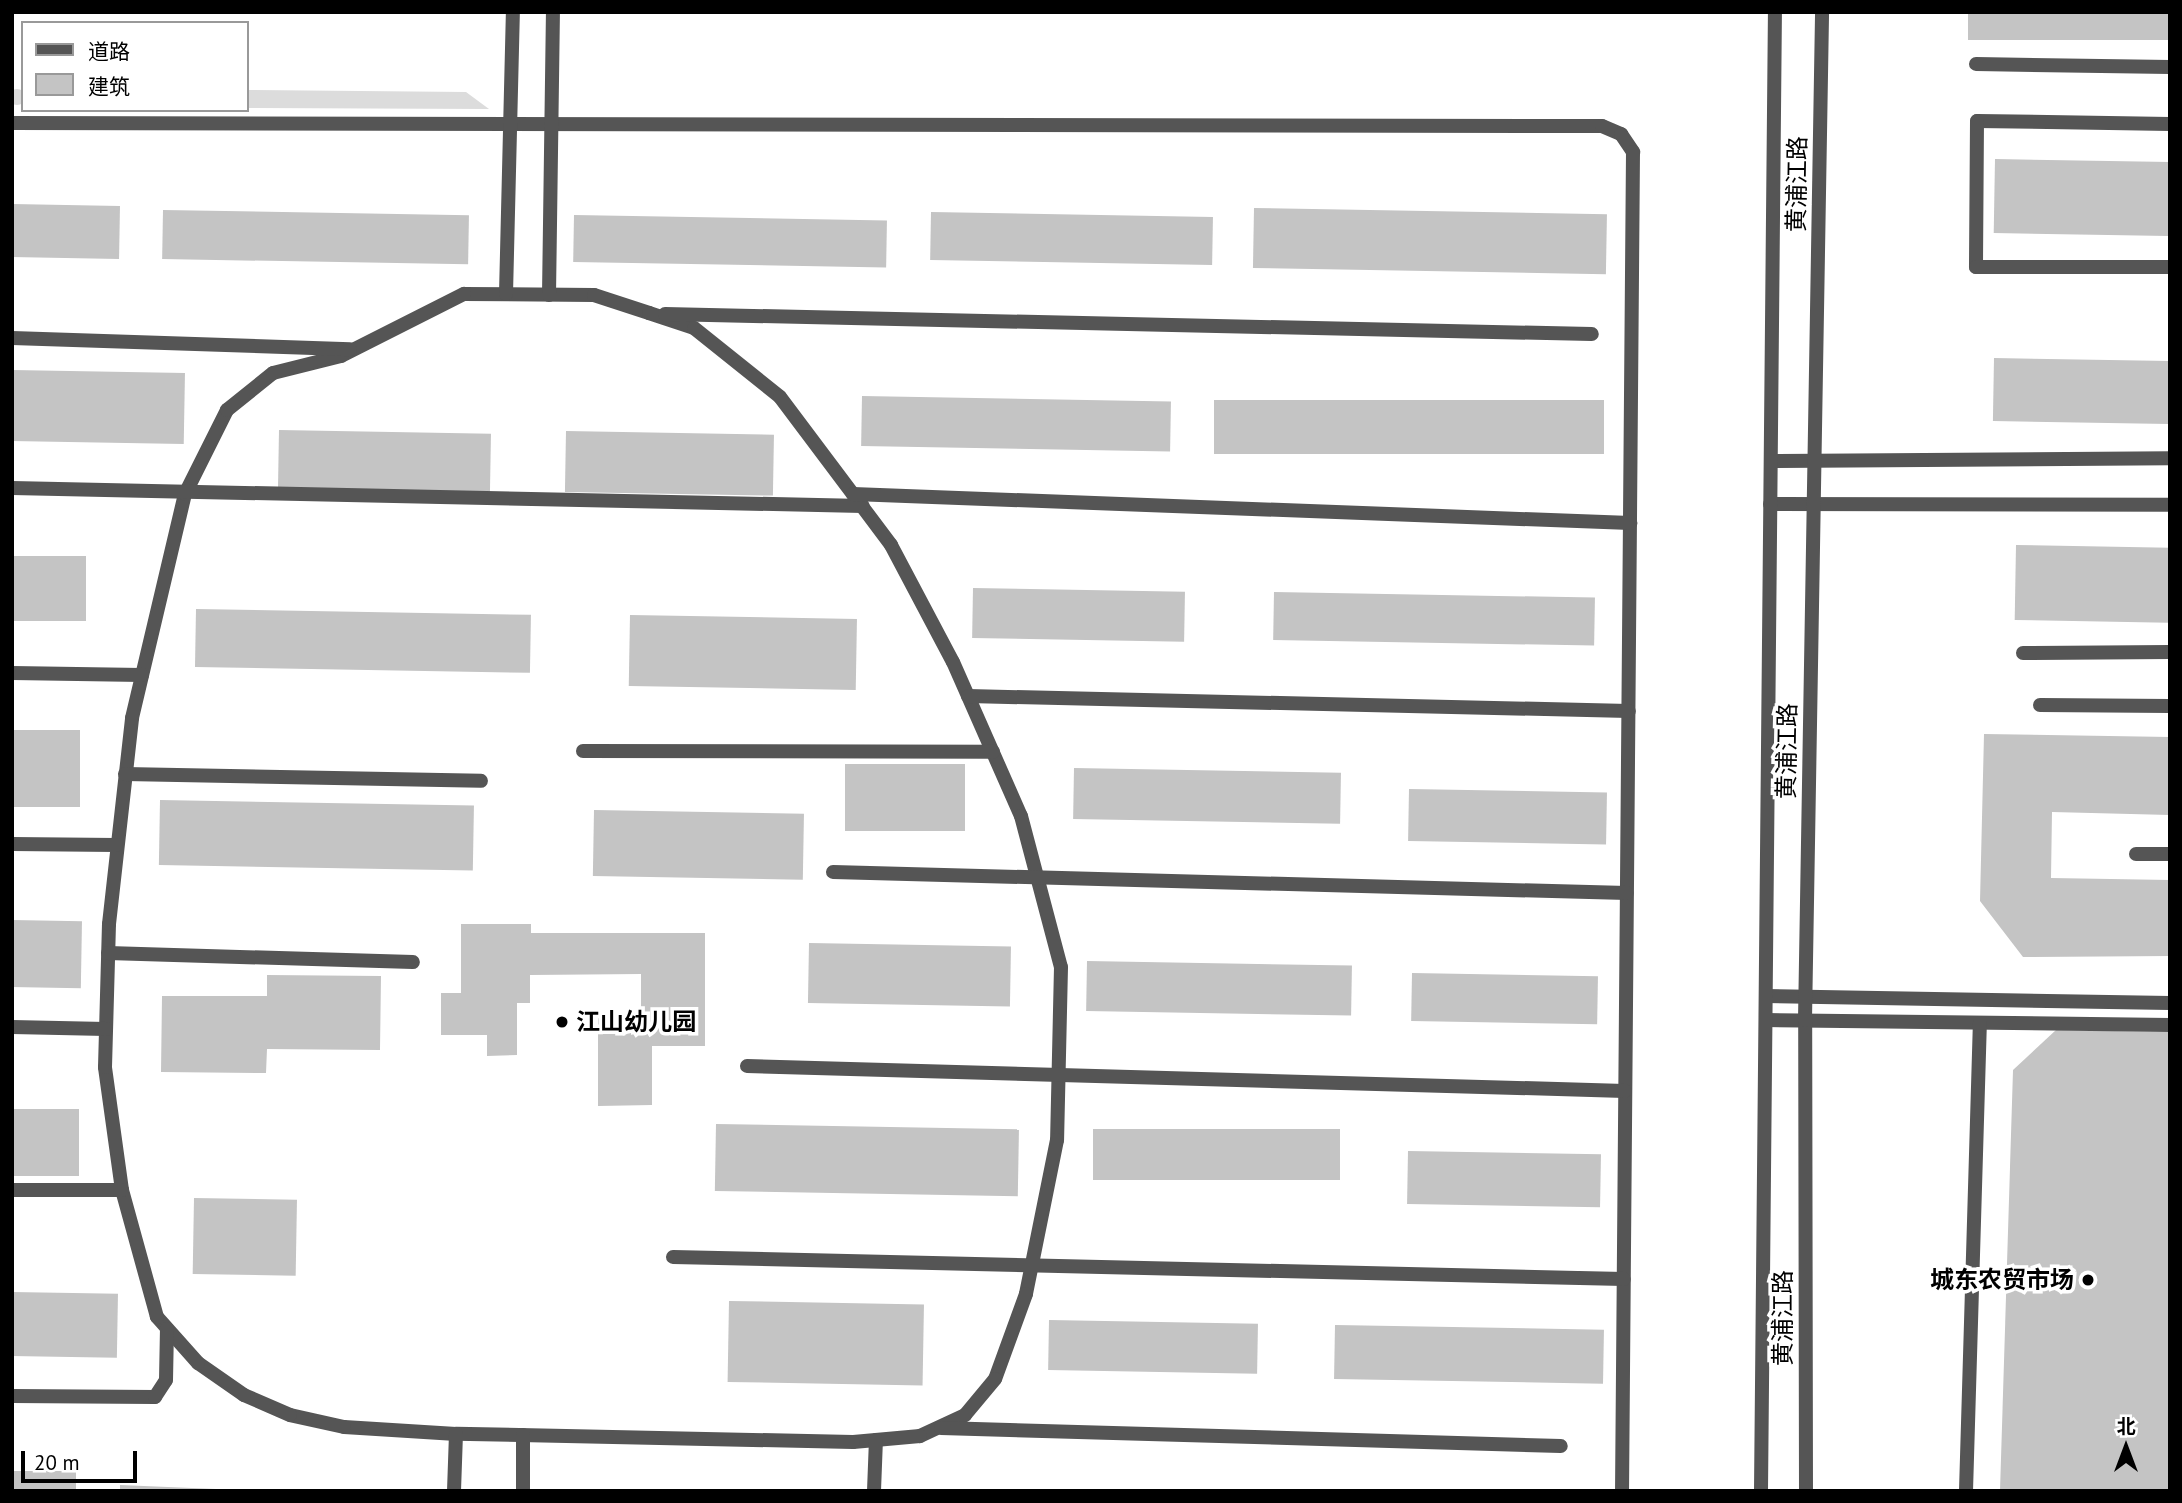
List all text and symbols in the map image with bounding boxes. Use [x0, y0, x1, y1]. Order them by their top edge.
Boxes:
legend [21, 21, 248, 112]
text: 道路 [88, 38, 130, 65]
text: 建筑 [88, 73, 130, 100]
street label: 黄浦江路 [1782, 136, 1812, 232]
street label: 黄浦江路 [1772, 703, 1802, 799]
place label: 江山幼儿园 [576, 1008, 696, 1036]
marker: 江山幼儿园 [554, 1014, 570, 1030]
place label: 城东农贸市场 [1930, 1266, 2074, 1294]
street label: 黄浦江路 [1769, 1270, 1797, 1366]
marker: 城东农贸市场 [2080, 1272, 2096, 1288]
north arrow [2091, 1412, 2161, 1482]
text: 北 [2116, 1414, 2136, 1438]
scale bar [24, 1436, 140, 1480]
text: 20 m [34, 1449, 80, 1476]

